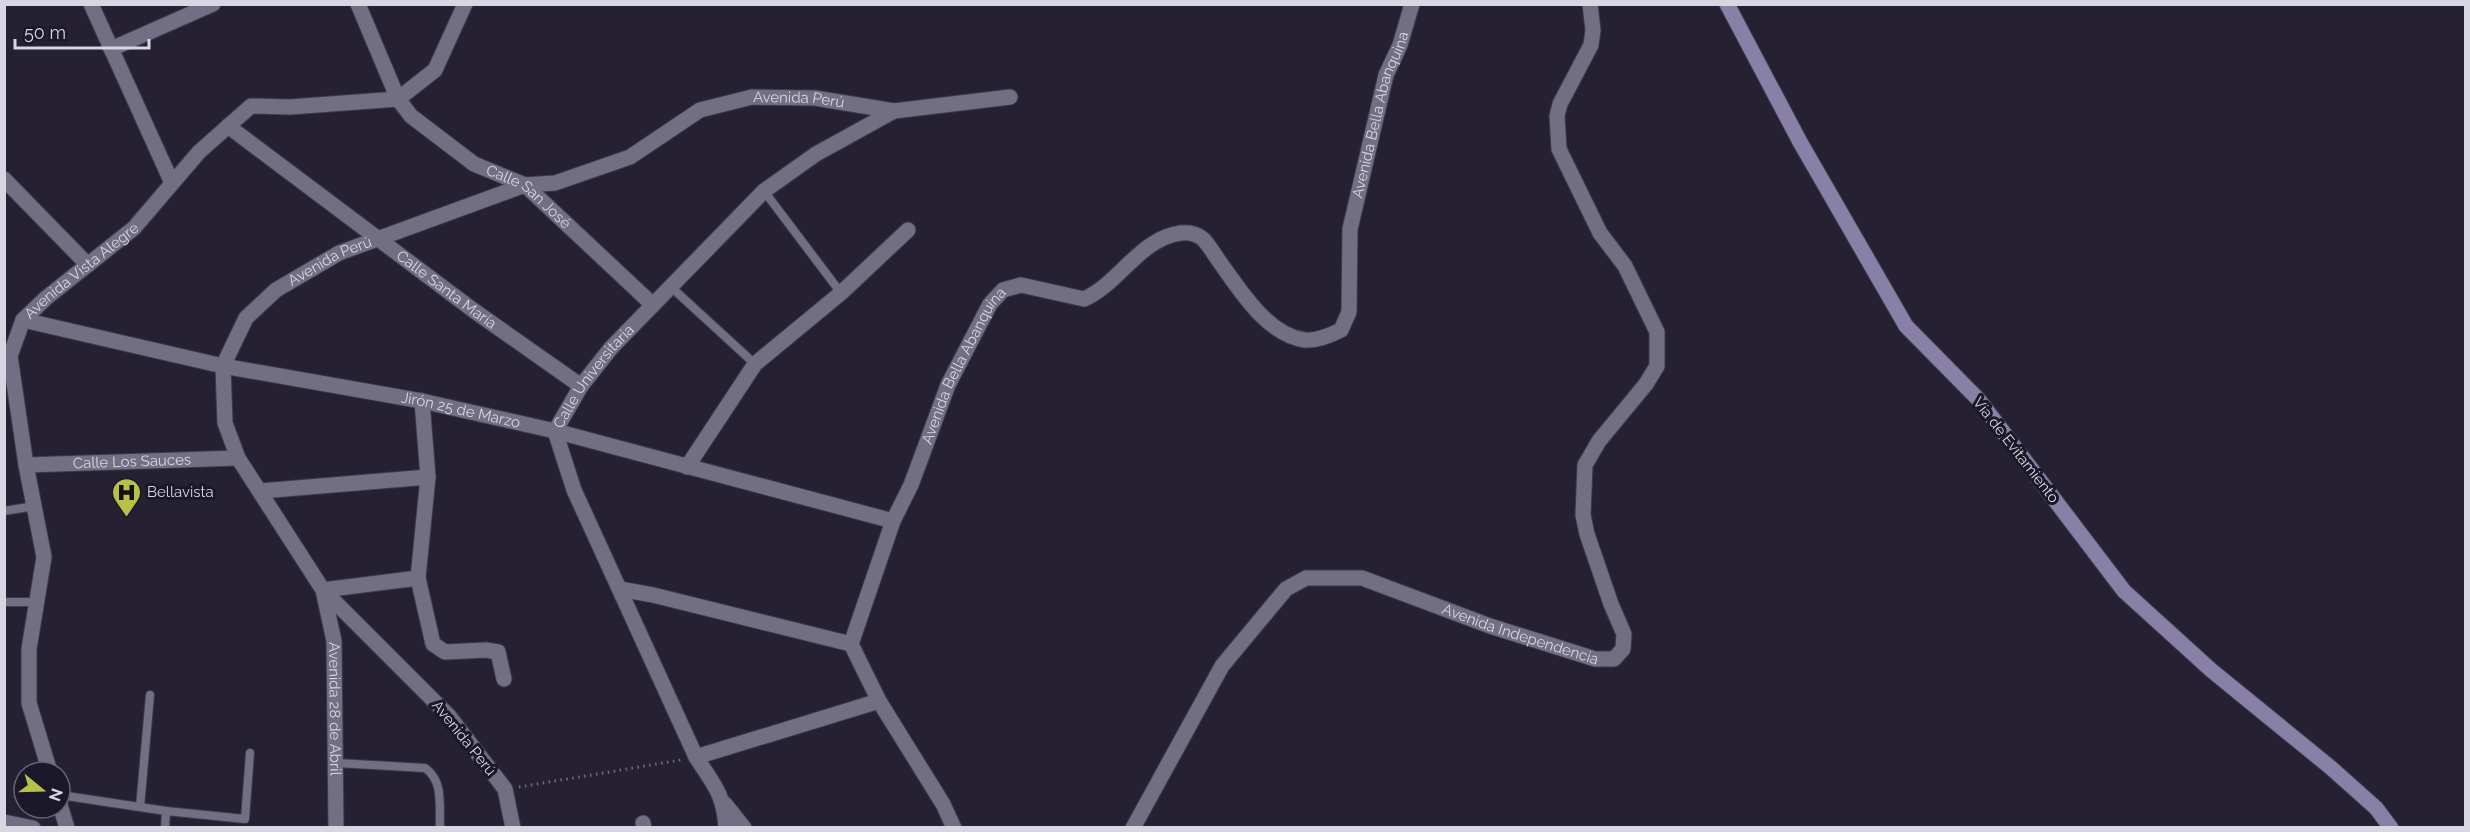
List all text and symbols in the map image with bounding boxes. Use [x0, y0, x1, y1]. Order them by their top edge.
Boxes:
scale bar [15, 12, 148, 50]
text: 50 m [24, 22, 66, 43]
street label: Avenida Bella Abanquina [1348, 29, 1412, 200]
street label: Avenida Perú [753, 88, 846, 112]
street label: Calle San José [483, 161, 575, 232]
street label: Avenida Vista Alegre [21, 219, 142, 323]
street label: Avenida Perú [285, 233, 374, 290]
street label: Calle Santa María [393, 247, 500, 333]
street label: Avenida Bella Abanquina [918, 284, 1010, 447]
street label: Calle Universitaria [550, 321, 638, 432]
street label: Jirón 25 de Marzo [400, 388, 522, 432]
street label: Vía de Evitamiento [1969, 394, 2063, 506]
street label: Calle Los Sauces [72, 451, 191, 472]
hospital icon: Bellavista [110, 476, 142, 518]
place label: Bellavista [147, 483, 214, 501]
street label: Avenida Independencia [1440, 600, 1601, 669]
street label: Avenida 28 de Abril [325, 642, 344, 777]
street label: Avenida Perú [428, 697, 500, 779]
north arrow [12, 760, 72, 820]
text: N [45, 786, 67, 804]

